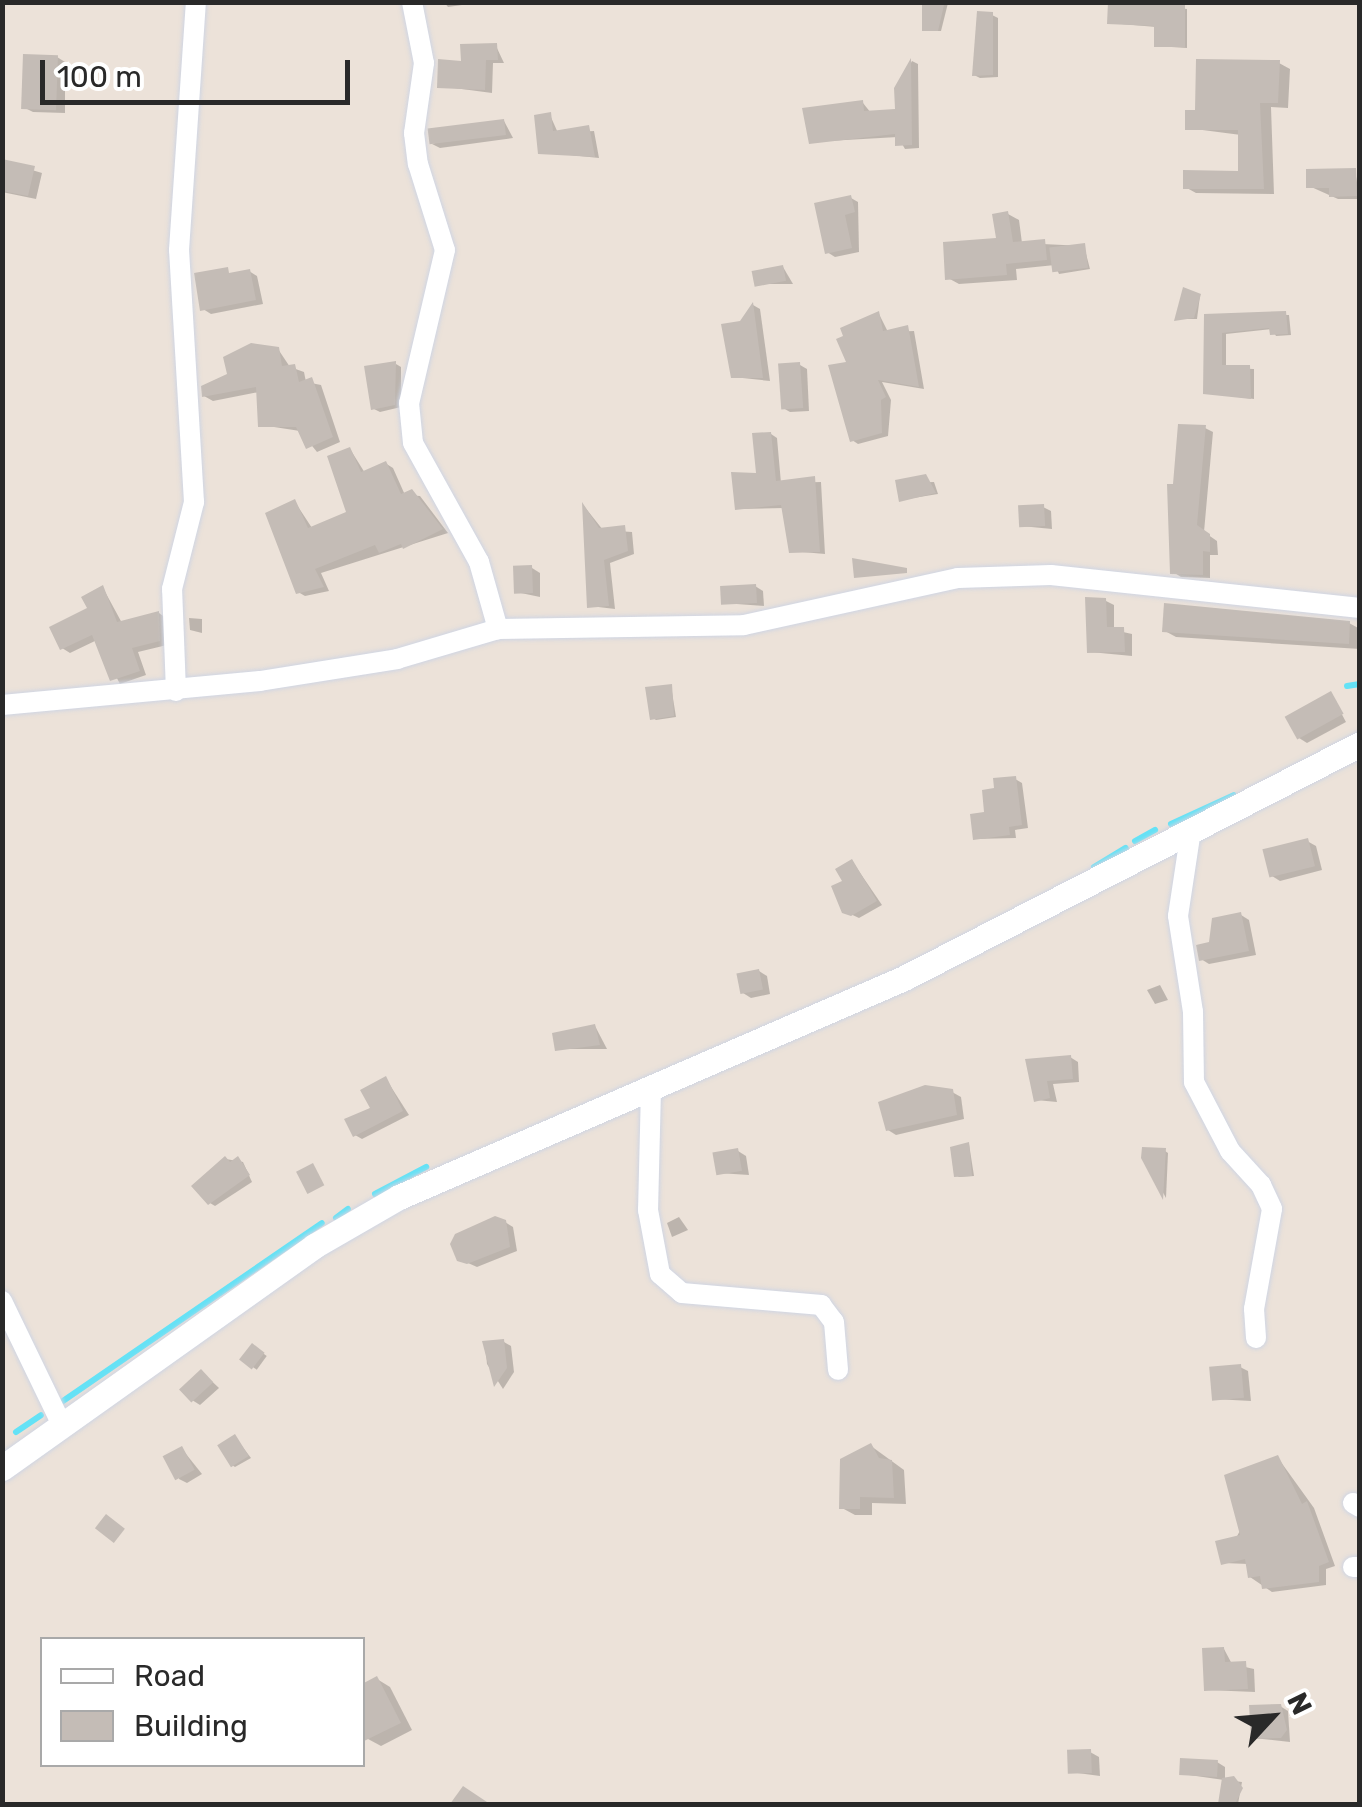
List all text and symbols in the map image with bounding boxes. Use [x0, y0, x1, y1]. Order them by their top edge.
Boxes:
scale bar [45, 40, 355, 102]
text: 100 m [57, 59, 142, 95]
legend [40, 1637, 365, 1767]
text: Road [134, 1658, 205, 1694]
north arrow [1222, 1667, 1322, 1767]
text: N [1280, 1687, 1319, 1720]
text: Building [134, 1708, 248, 1744]

